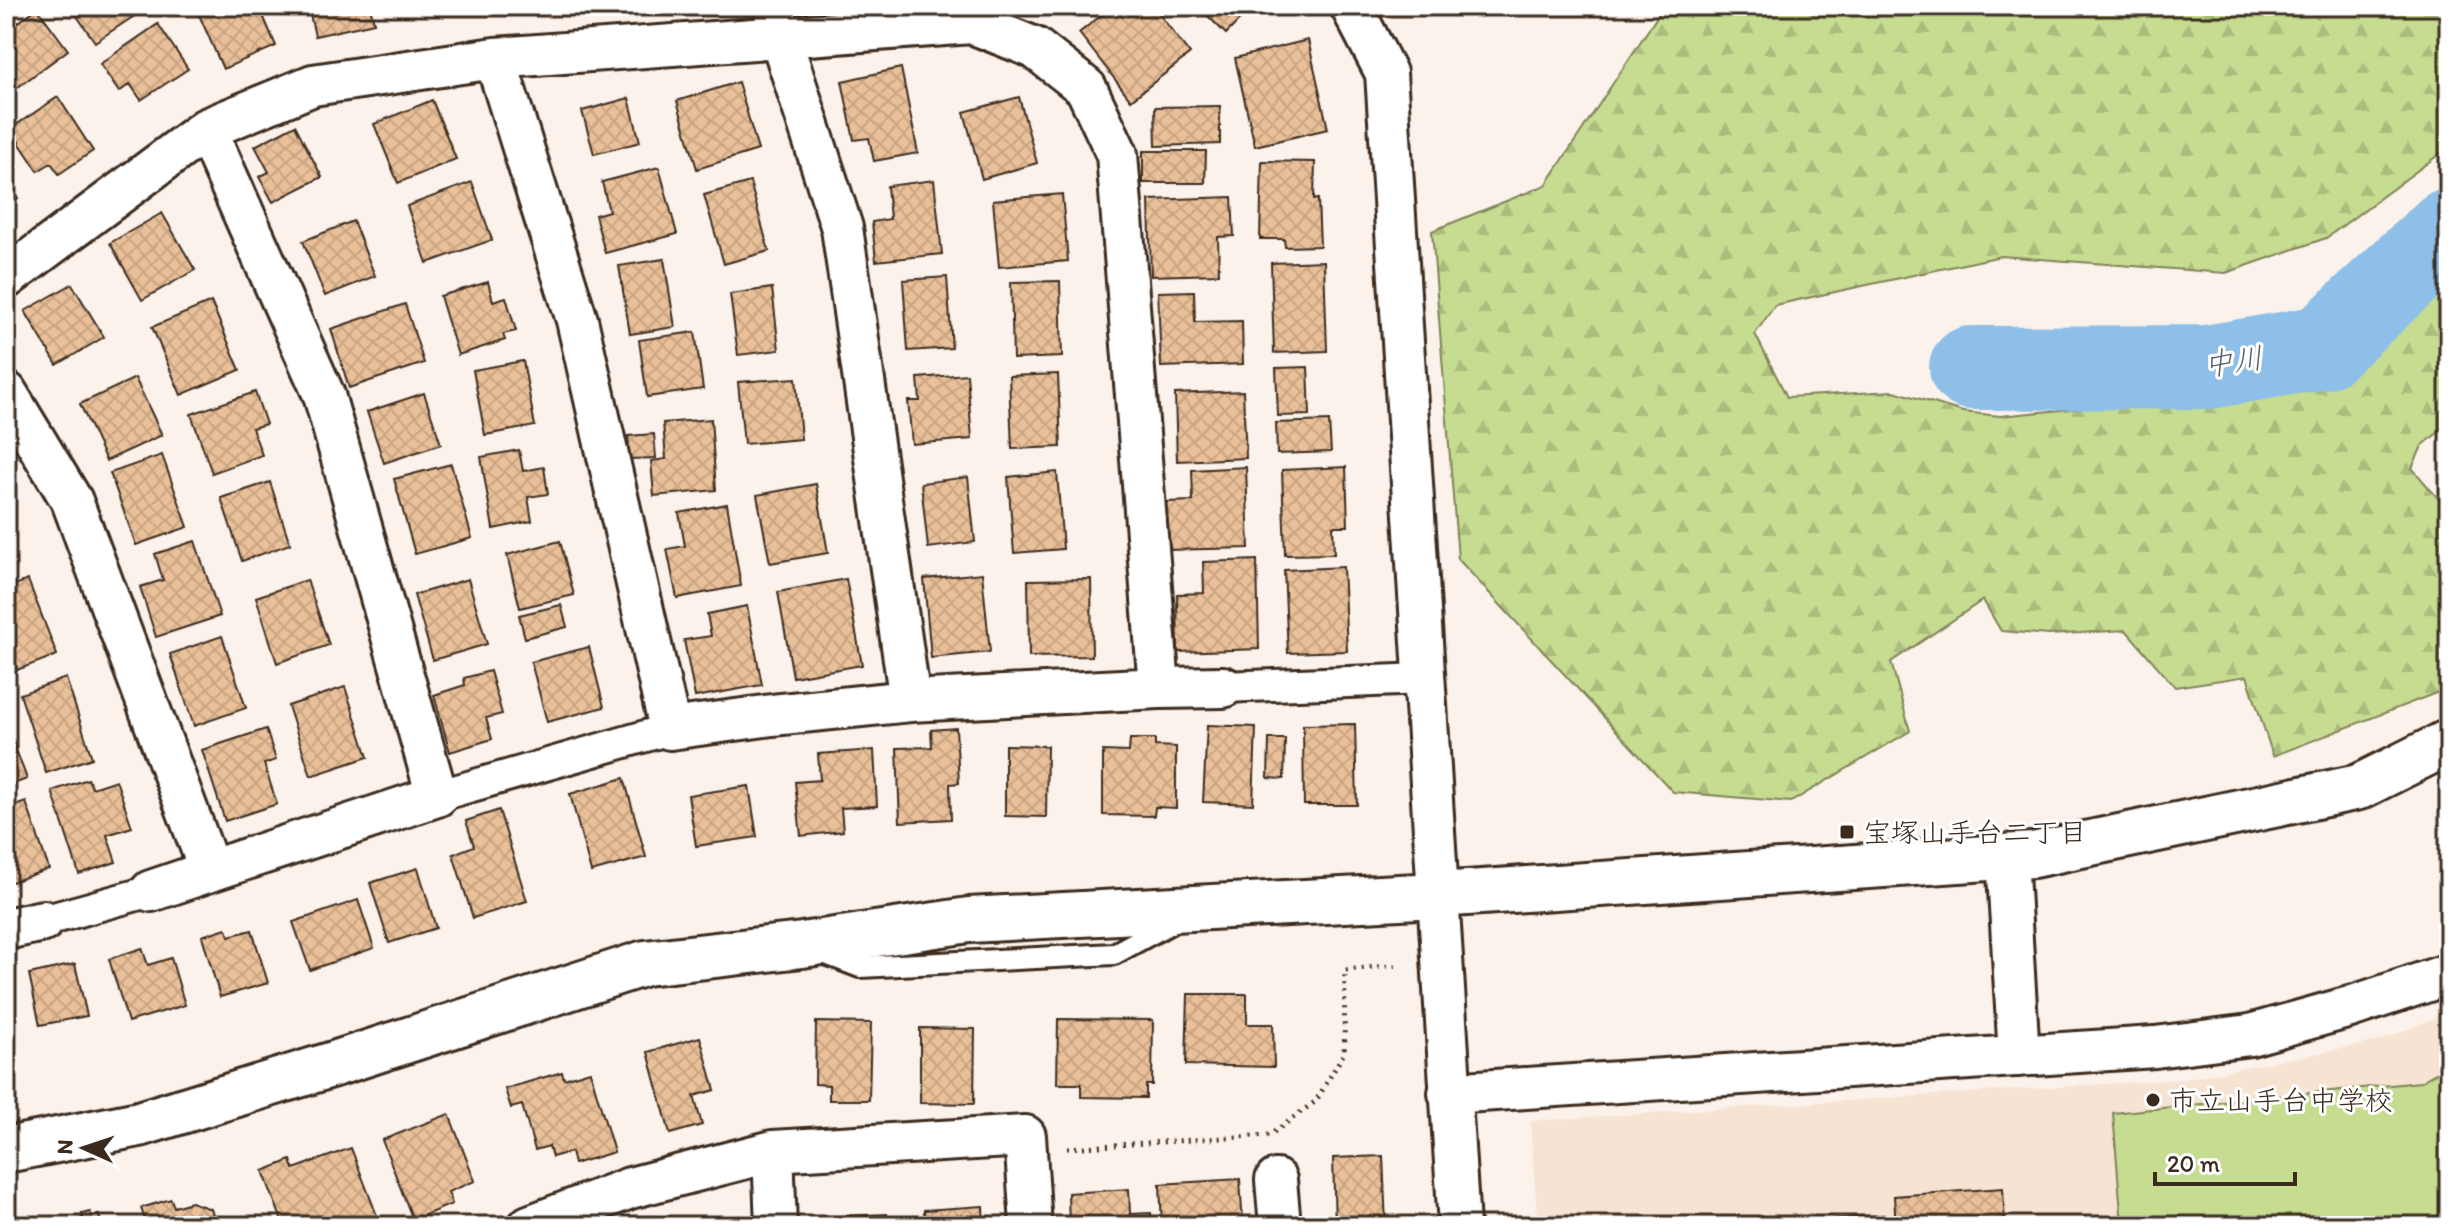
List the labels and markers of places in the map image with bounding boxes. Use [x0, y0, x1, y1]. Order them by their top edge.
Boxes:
place label: 宝塚山手台二丁目 [1863, 815, 2087, 849]
marker: 宝塚山手台二丁目 [1838, 823, 1856, 841]
place label: 市立山手台中学校 [2169, 1083, 2393, 1117]
marker: 市立山手台中学校 [2144, 1091, 2162, 1109]

